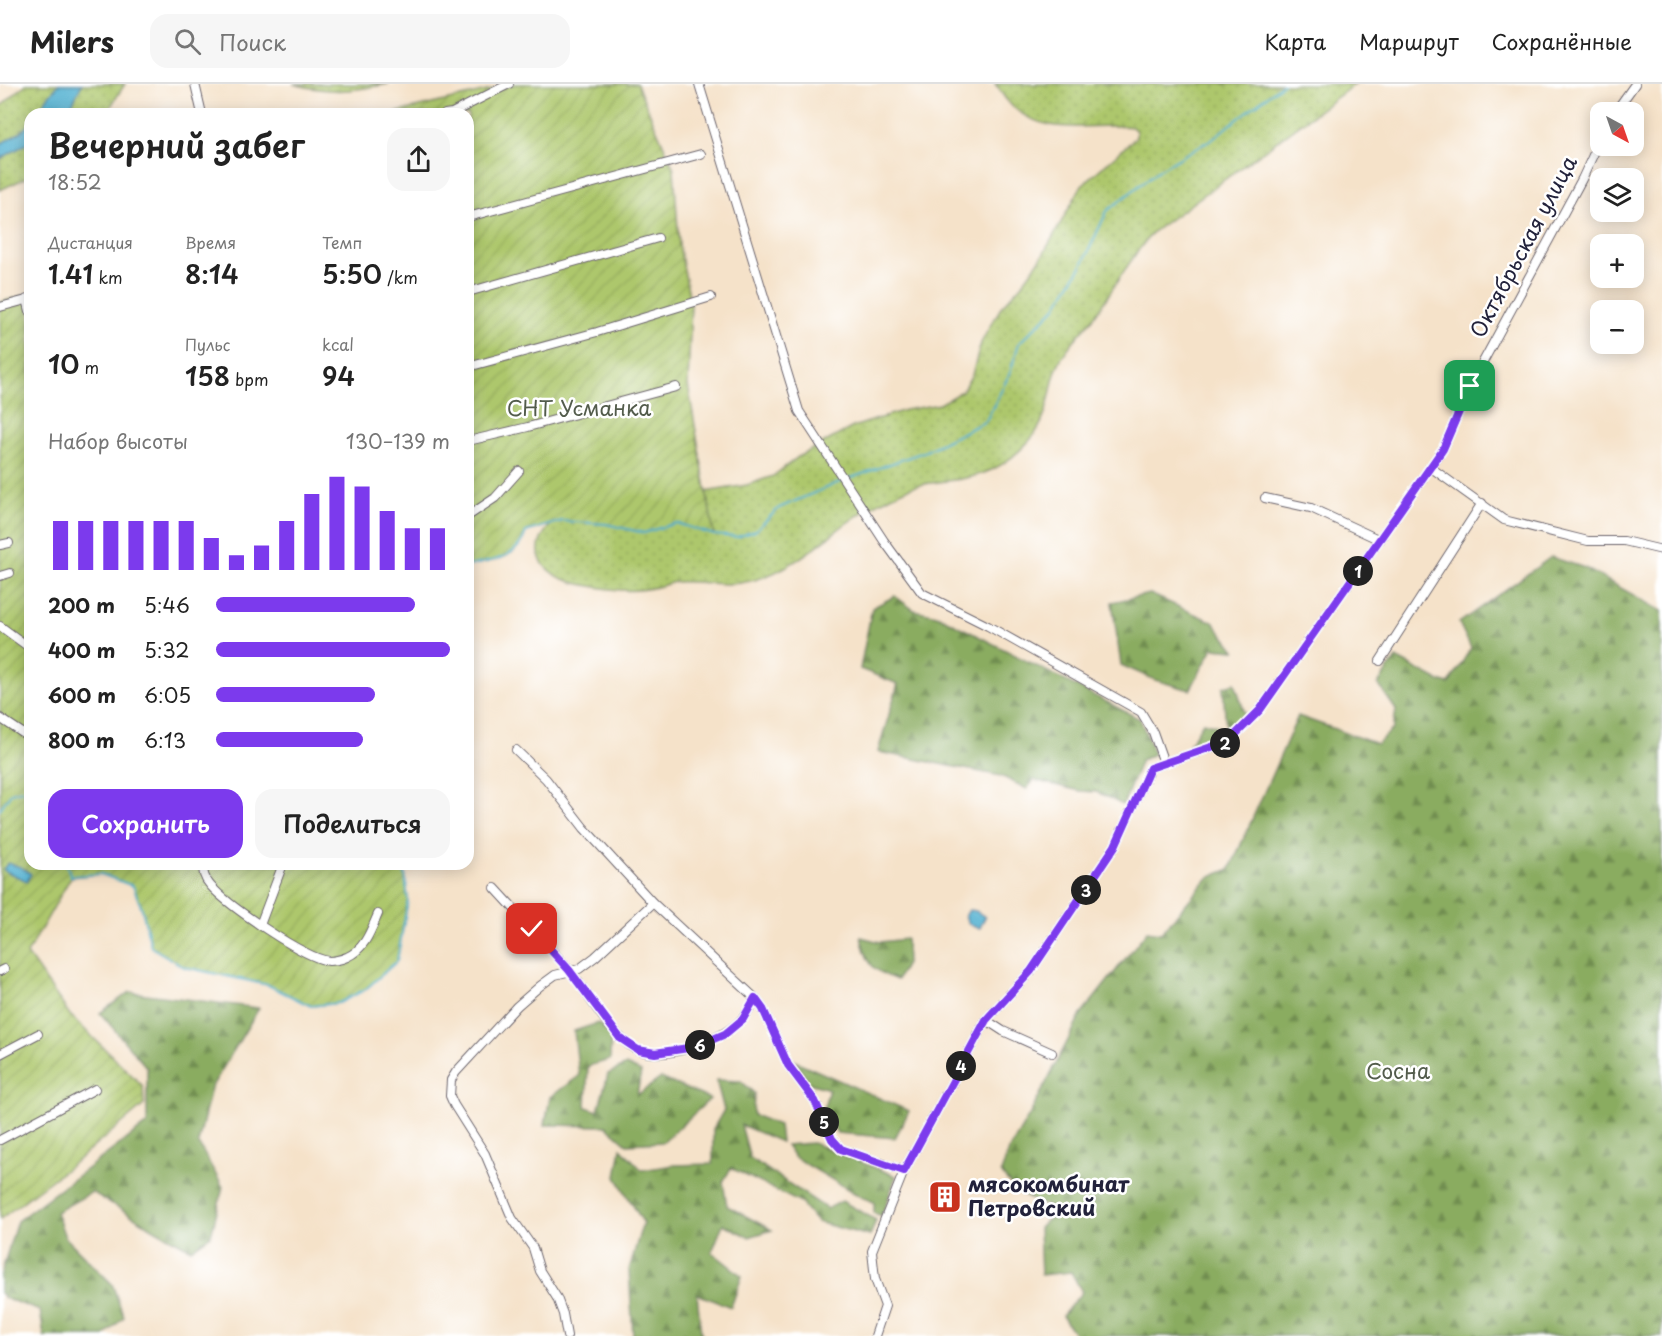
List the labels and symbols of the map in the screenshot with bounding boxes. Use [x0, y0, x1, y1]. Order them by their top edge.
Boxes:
north arrow [1590, 102, 1644, 156]
street label: Октябрьская улица [1461, 149, 1584, 343]
pin [1444, 360, 1495, 411]
park label: СНТ Усманка [507, 391, 651, 423]
pin: 1 [1343, 556, 1373, 586]
pin: 2 [1210, 728, 1240, 758]
pin: 3 [1071, 875, 1101, 905]
pin [506, 903, 557, 954]
pin: 6 [685, 1030, 715, 1060]
pin: 4 [946, 1051, 976, 1081]
park label: Сосна [1366, 1054, 1430, 1086]
pin: 5 [809, 1107, 839, 1137]
place label: мясокомбинат Петровский [968, 1167, 1130, 1223]
building icon: мясокомбинат Петровский [927, 1179, 963, 1215]

